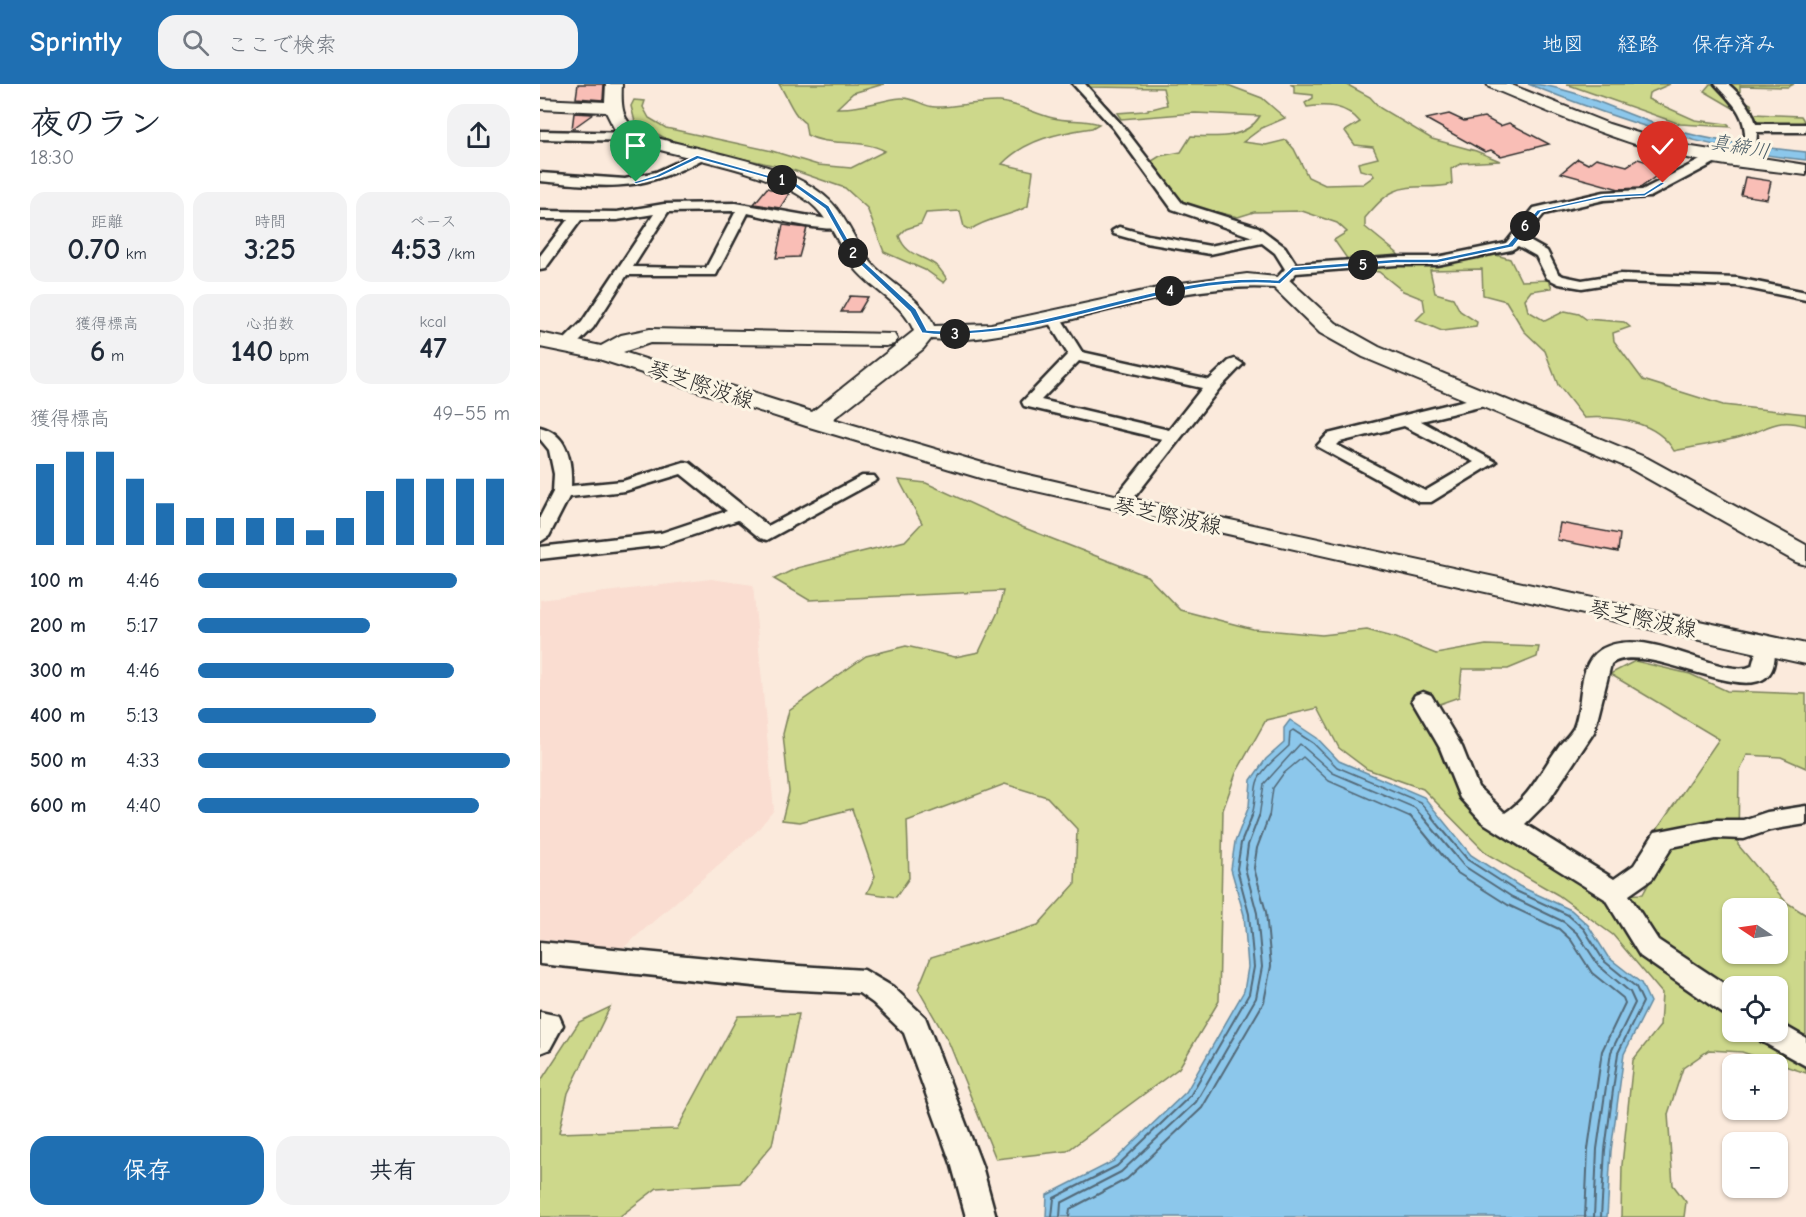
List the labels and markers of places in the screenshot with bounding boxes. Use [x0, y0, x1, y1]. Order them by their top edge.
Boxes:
pin [610, 120, 661, 182]
pin [1637, 121, 1688, 183]
pin: 1 [767, 165, 797, 195]
pin: 6 [1510, 211, 1540, 241]
pin: 2 [838, 238, 868, 268]
pin: 5 [1348, 250, 1378, 280]
pin: 4 [1155, 276, 1185, 306]
pin: 3 [940, 319, 970, 349]

